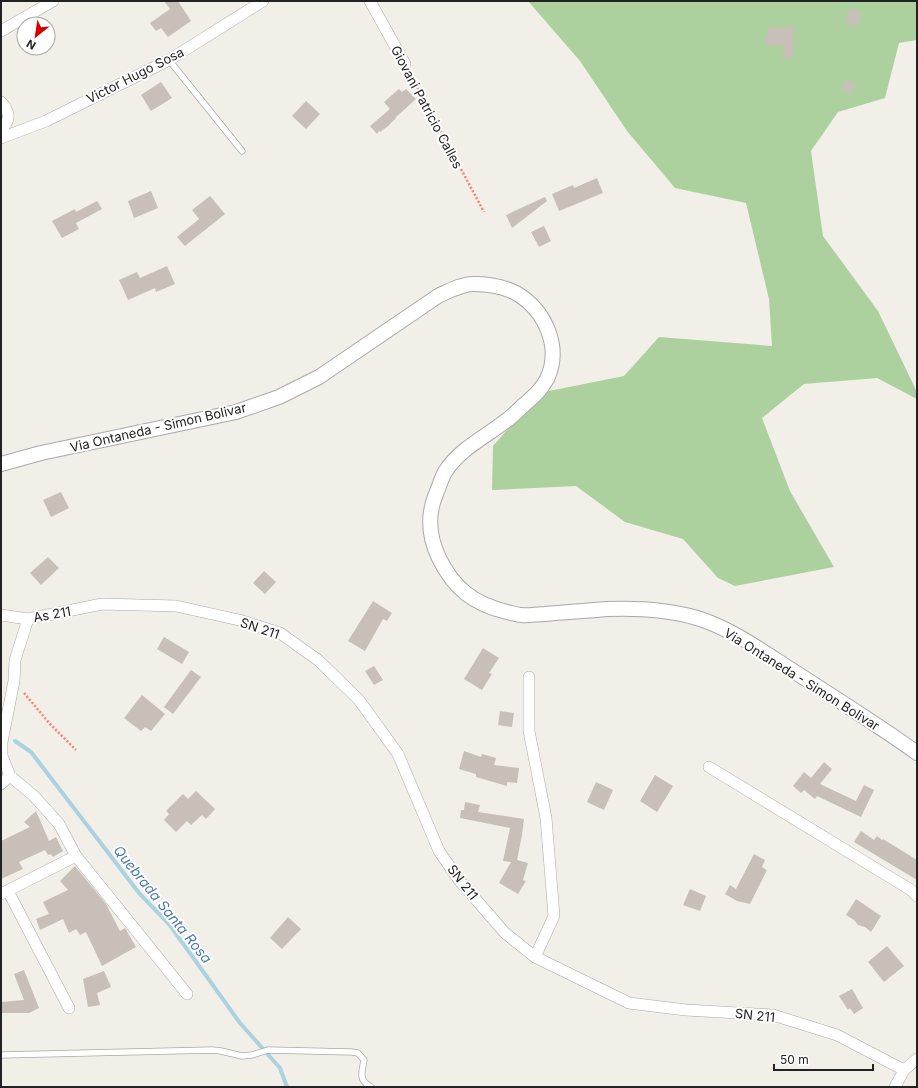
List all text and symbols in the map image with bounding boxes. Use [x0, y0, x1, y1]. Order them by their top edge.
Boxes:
north arrow [16, 16, 56, 56]
text: N [24, 37, 38, 53]
street label: Giovani Patricio Calles [388, 43, 466, 171]
street label: Victor Hugo Sosa [84, 44, 186, 106]
street label: Via Ontaneda - Simon Bolivar [68, 399, 248, 455]
street label: As 211 [32, 603, 72, 625]
street label: SN 211 [238, 614, 282, 642]
street label: Via Ontaneda - Simon Bolivar [721, 624, 883, 734]
water label: Quebrada Santa Rosa [110, 842, 216, 967]
street label: SN 211 [444, 861, 482, 903]
street label: SN 211 [734, 1005, 776, 1025]
scale bar [774, 1046, 873, 1072]
text: 50 m [780, 1052, 809, 1067]

